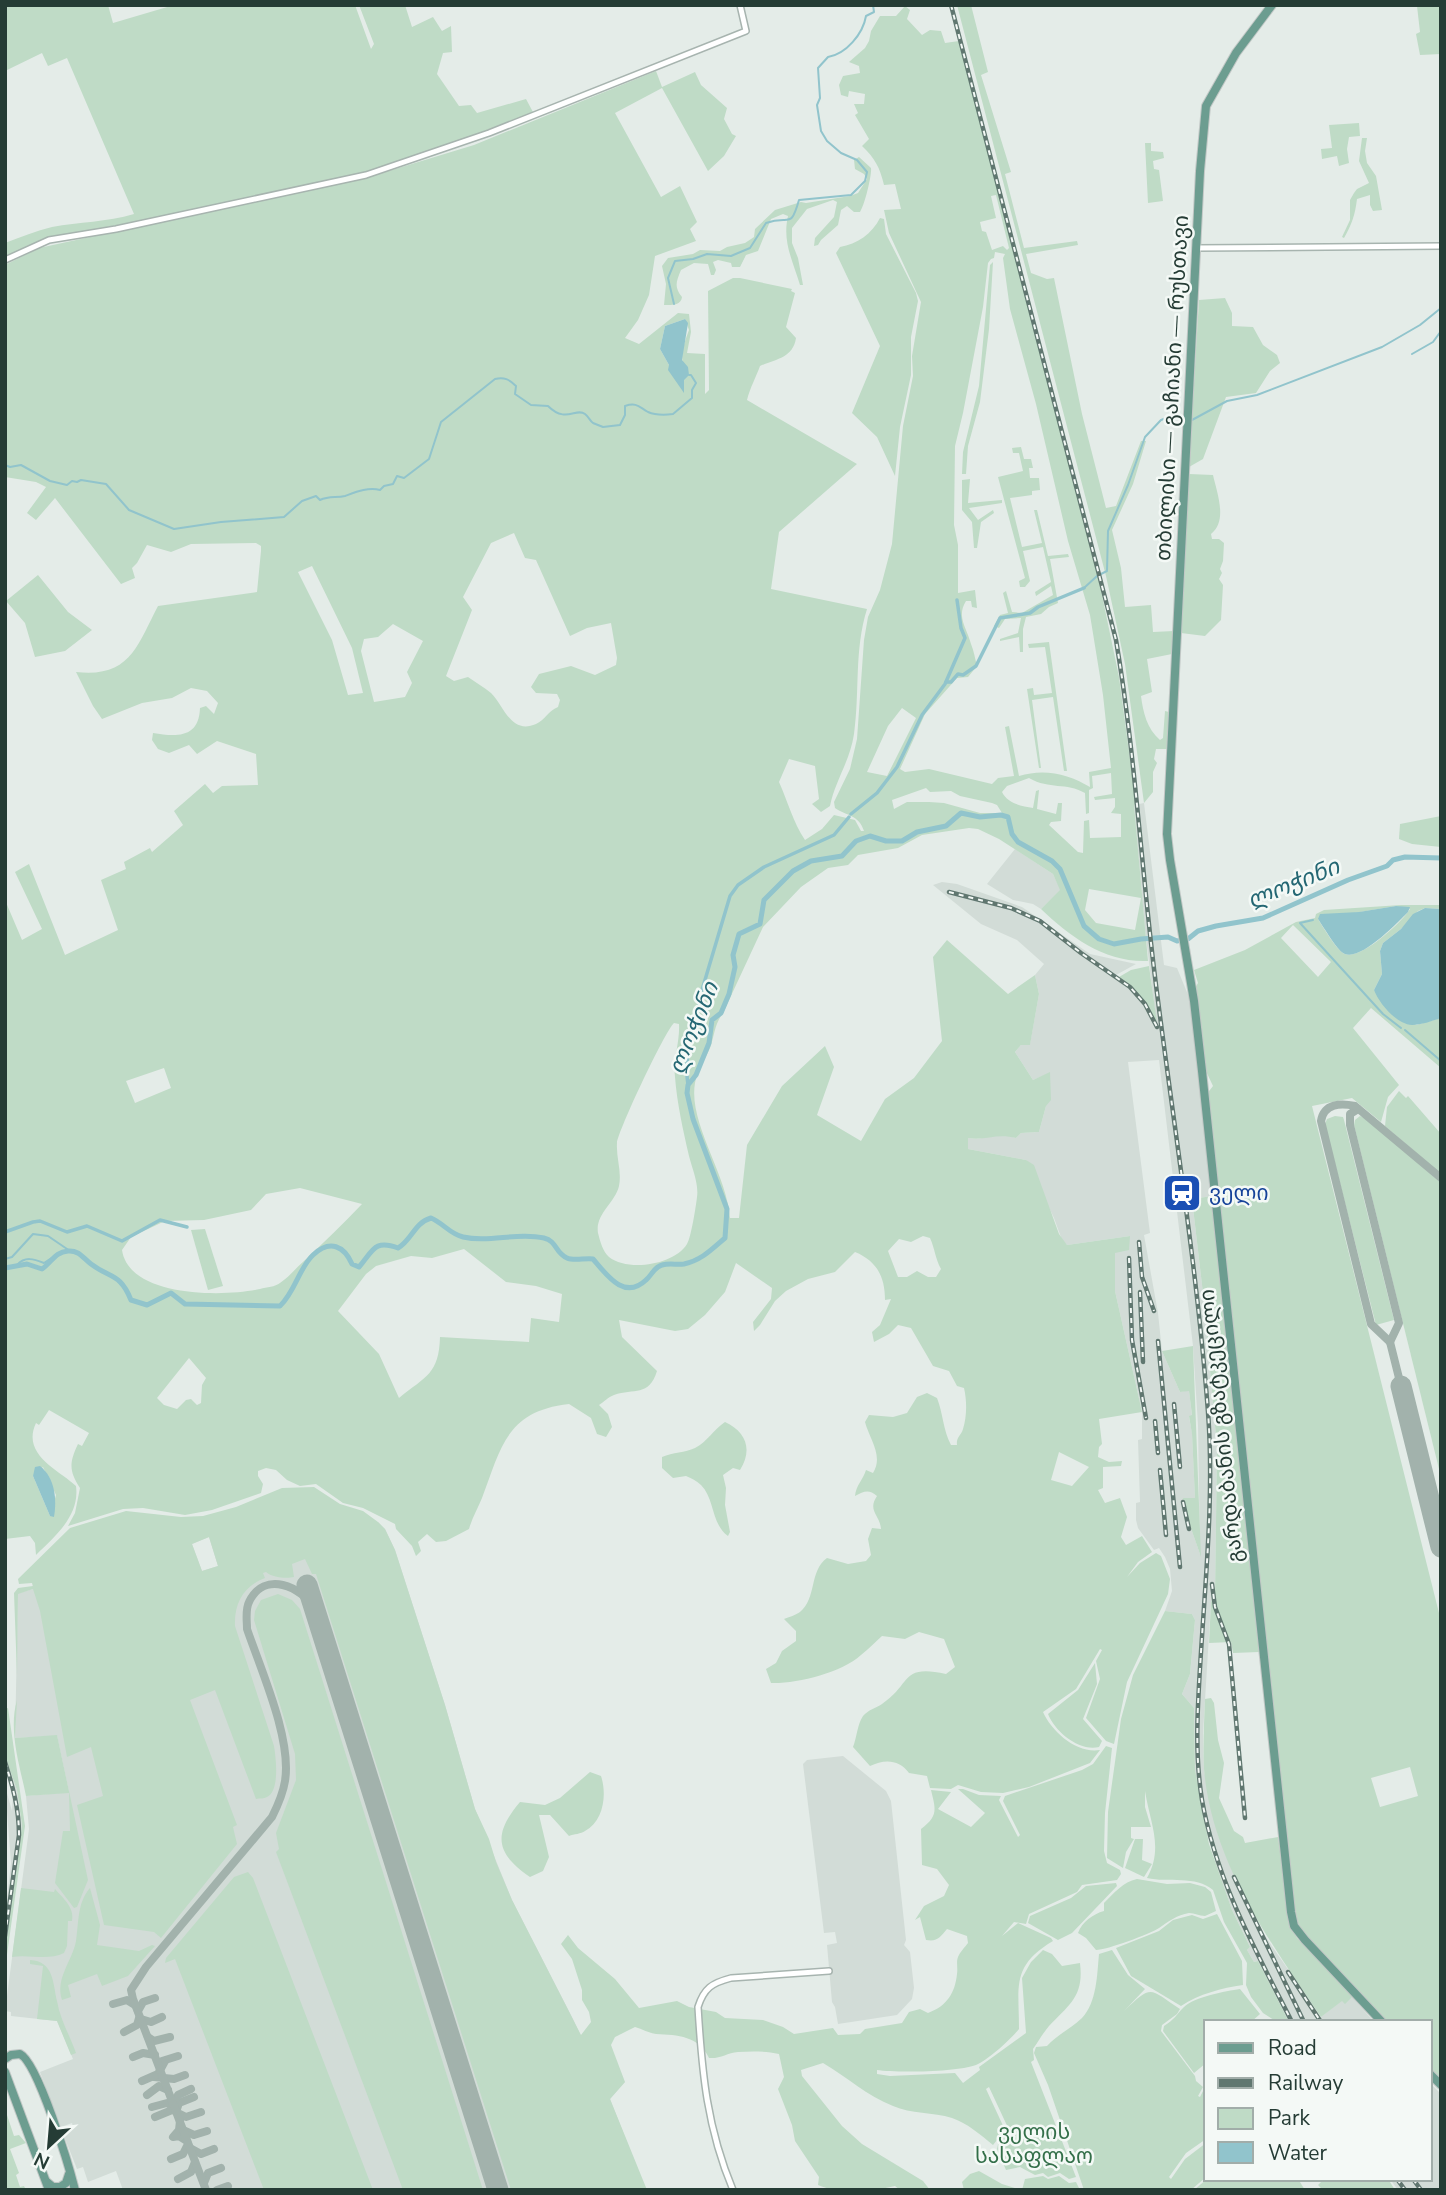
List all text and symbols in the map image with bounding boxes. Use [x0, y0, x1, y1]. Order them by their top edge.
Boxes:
street label: თბილისი — გაჩიანი — რუსთავი [1149, 214, 1195, 562]
water label: ლოჭინი [1242, 851, 1345, 916]
water label: ლოჭინი [661, 977, 726, 1079]
station icon: ველი [1161, 1172, 1203, 1214]
place label: ველი [1209, 1179, 1268, 1207]
street label: გარდაბანის გზატკეცილი [1193, 1288, 1249, 1564]
legend [1204, 2020, 1432, 2181]
text: Road [1268, 2034, 1317, 2062]
text: Railway [1268, 2069, 1343, 2097]
text: Park [1268, 2104, 1310, 2132]
north arrow [14, 2111, 84, 2181]
park label: ველის სასაფლაო [975, 2118, 1093, 2170]
text: Water [1268, 2139, 1327, 2167]
text: N [30, 2146, 54, 2175]

